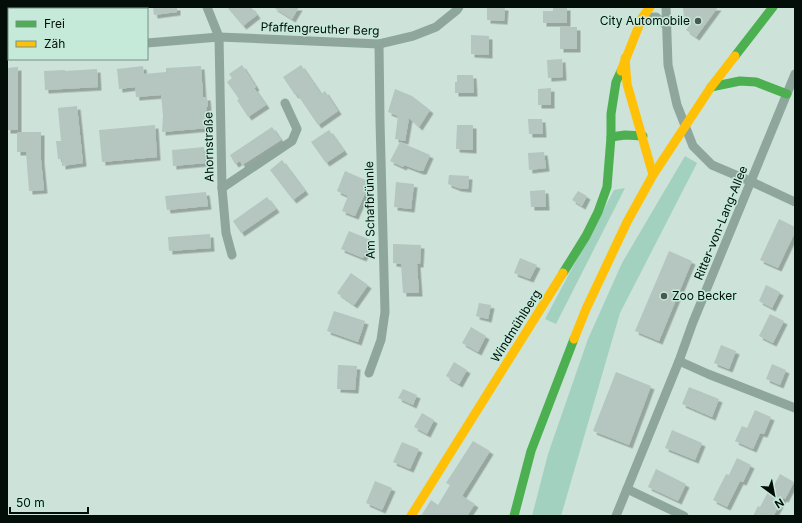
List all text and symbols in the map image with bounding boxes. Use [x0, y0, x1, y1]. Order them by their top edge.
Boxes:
legend [8, 8, 148, 60]
place label: City Automobile [600, 13, 690, 28]
text: Frei [44, 16, 65, 31]
marker: City Automobile [693, 16, 703, 26]
street label: Pfaffengreuther Berg [260, 19, 380, 38]
text: Zäh [44, 36, 65, 51]
street label: Ahornstraße [200, 112, 217, 182]
street label: Am Schafbrünnle [361, 161, 378, 259]
street label: Ritter-von-Lang-Allee [691, 163, 750, 282]
street label: Windmühlberg [487, 287, 544, 365]
place label: Zoo Becker [672, 288, 737, 303]
marker: Zoo Becker [659, 291, 669, 301]
north arrow [754, 475, 794, 515]
scale bar [10, 489, 88, 515]
text: 50 m [16, 495, 45, 510]
text: N [772, 495, 787, 512]

